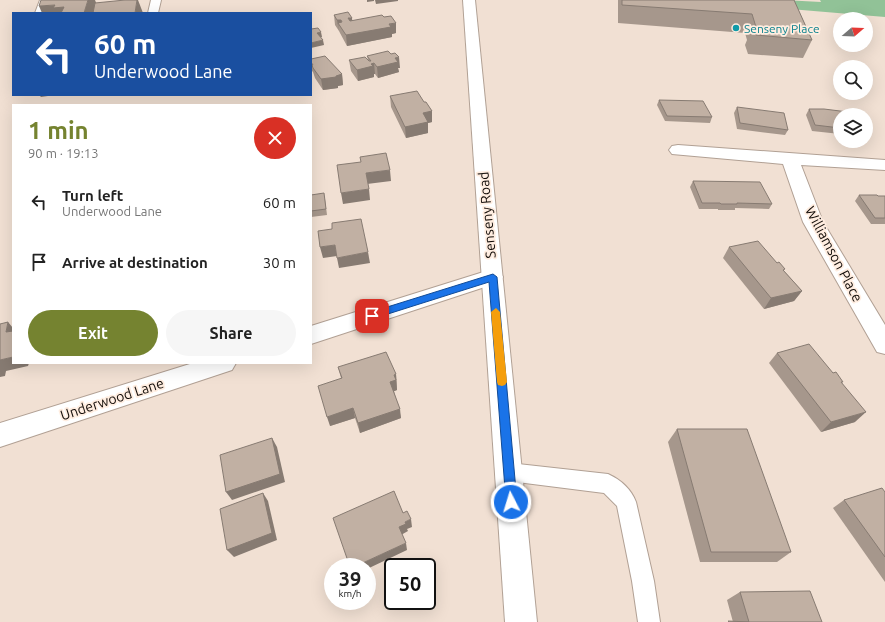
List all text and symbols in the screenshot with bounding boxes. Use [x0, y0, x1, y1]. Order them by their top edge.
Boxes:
north arrow [833, 12, 873, 52]
map controls [833, 12, 873, 148]
place label: Senseny Place [744, 22, 820, 35]
marker: Senseny Place [731, 23, 741, 33]
icon: left [28, 28, 80, 80]
text: 60 m [94, 28, 156, 59]
button: search [833, 60, 873, 100]
text: Underwood Lane [94, 61, 233, 81]
button: layers [833, 108, 873, 148]
text: 1 min [28, 117, 89, 144]
button: close [254, 117, 296, 159]
text: 90 m · 19:13 [28, 146, 99, 160]
street label: Senseny Road [475, 171, 499, 259]
text: Turn left [62, 187, 123, 204]
icon: left [28, 191, 50, 213]
text: 60 m [263, 194, 296, 211]
text: Underwood Lane [62, 204, 162, 218]
street label: Williamson Place [802, 204, 866, 304]
icon: arrive [28, 251, 50, 273]
text: Arrive at destination [62, 254, 208, 271]
text: 30 m [263, 254, 296, 271]
pin [355, 299, 389, 333]
icon: arrive [361, 305, 383, 327]
button: Exit [28, 310, 158, 356]
button: Share [166, 310, 296, 356]
street label: Underwood Lane [58, 375, 166, 423]
position arrow [490, 481, 532, 523]
speed limit sign: 50 [384, 558, 436, 610]
text: 39 [339, 567, 361, 590]
text: km/h [338, 588, 362, 599]

